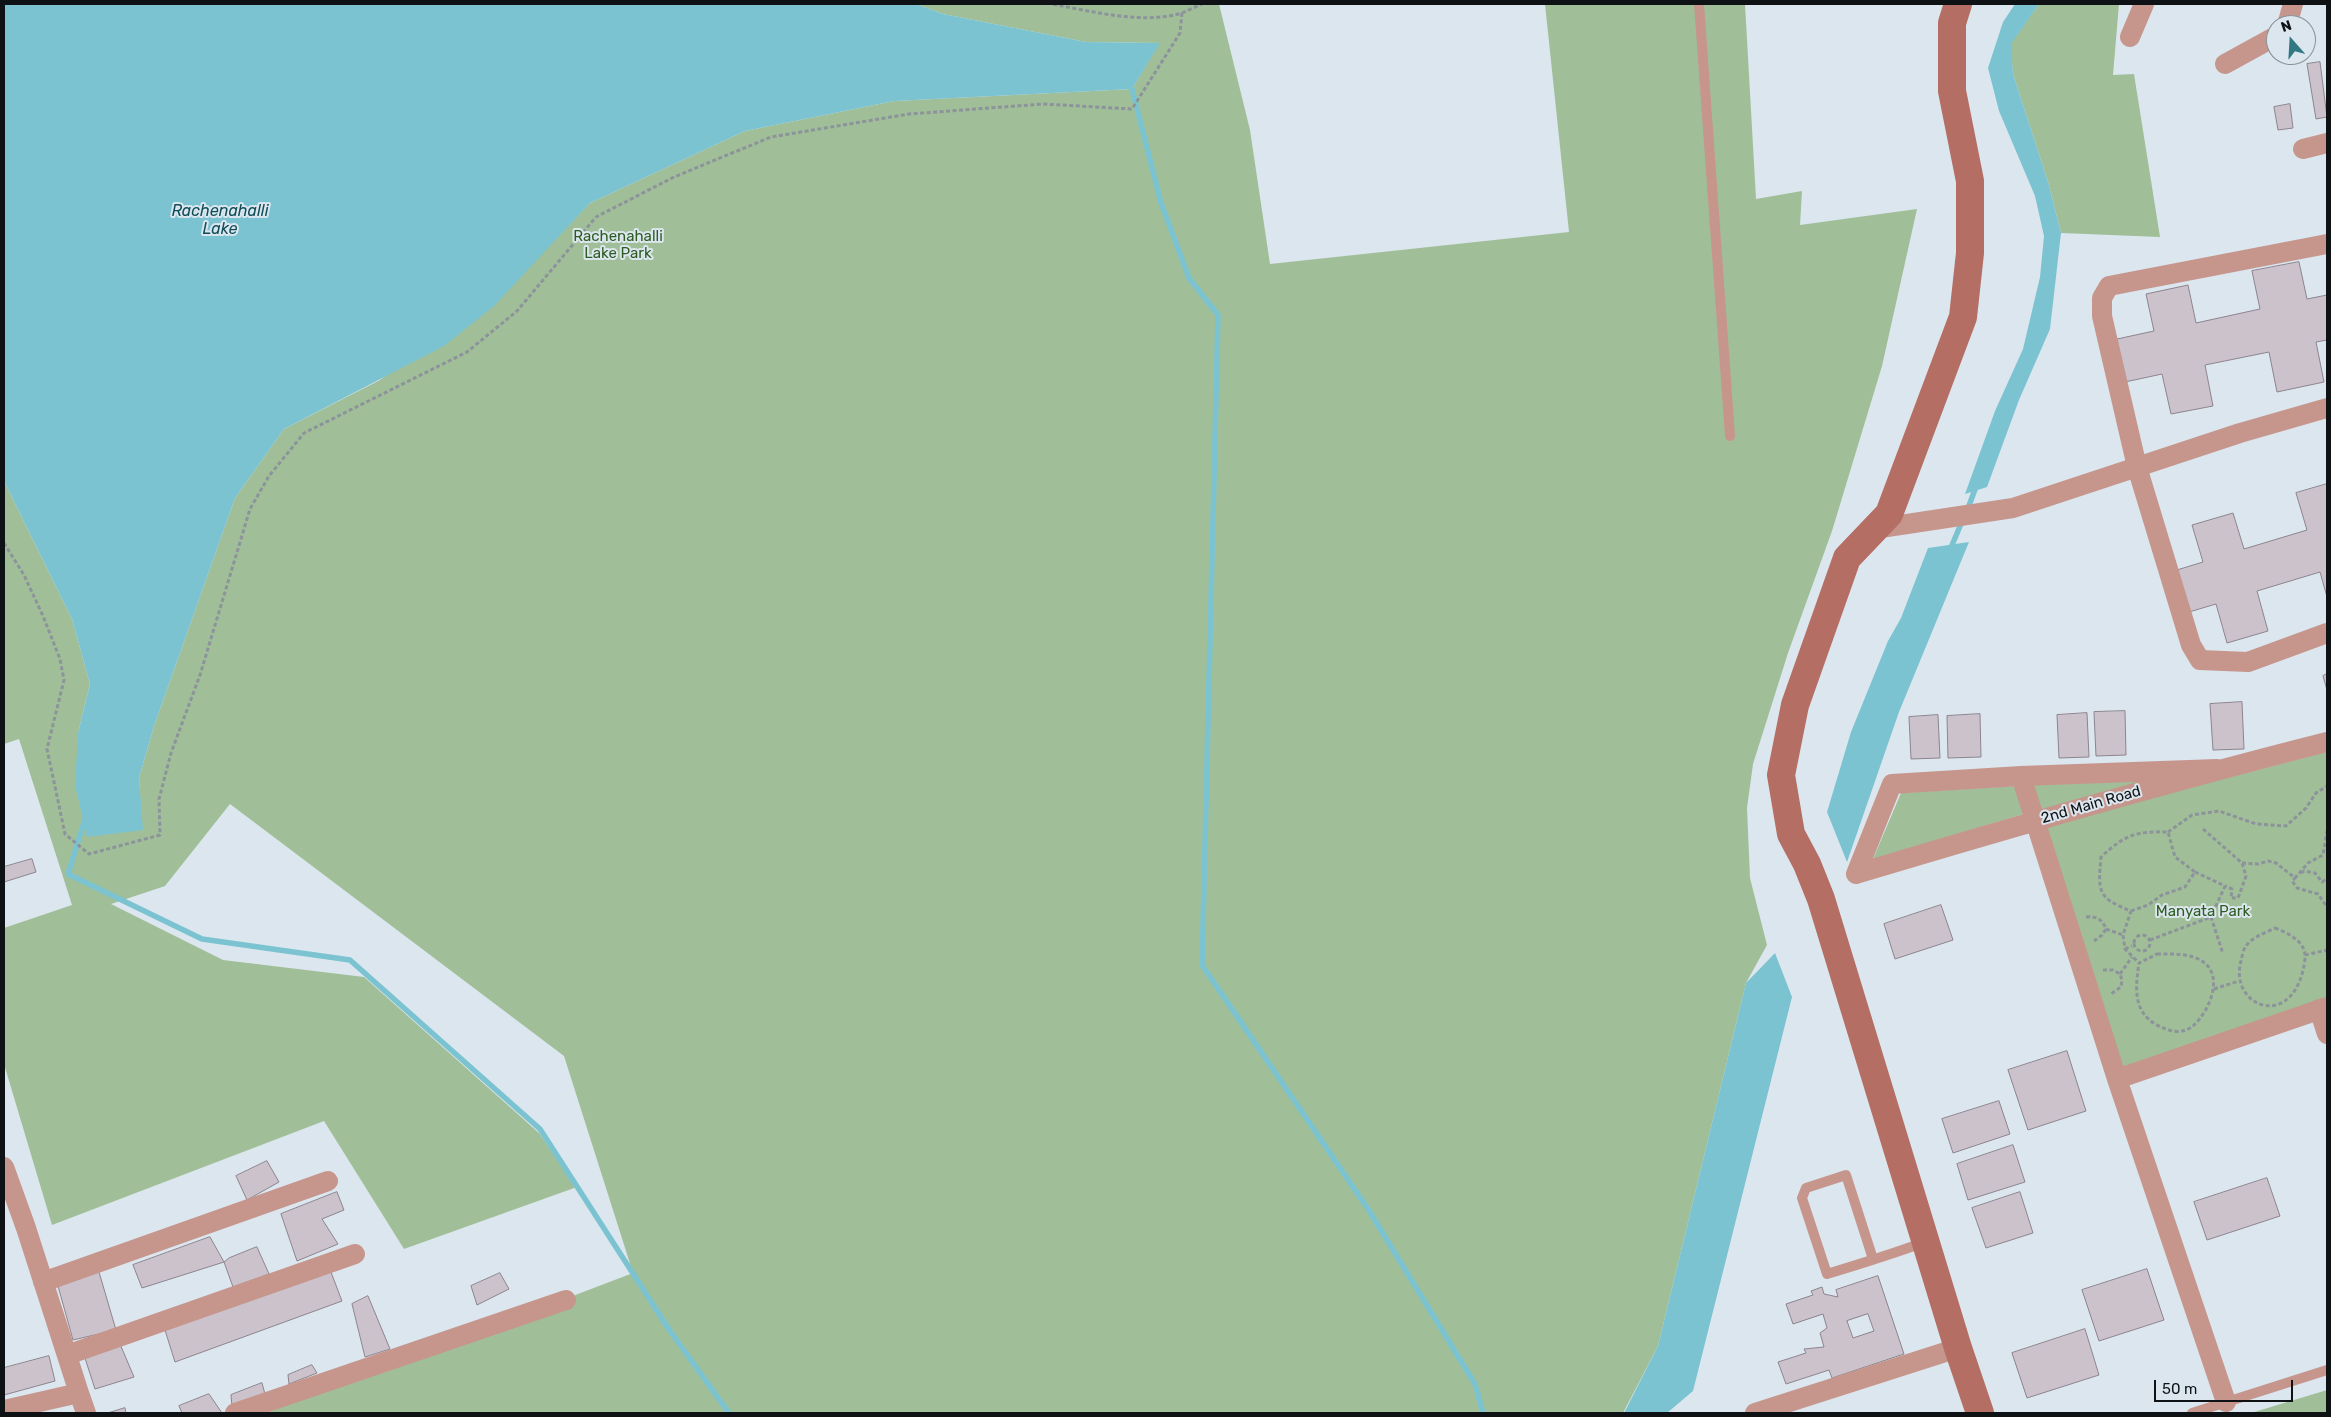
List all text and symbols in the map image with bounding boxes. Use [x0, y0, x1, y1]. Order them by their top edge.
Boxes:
north arrow [2266, 15, 2316, 65]
text: N [2279, 17, 2294, 36]
water label: Rachenahalli Lake [171, 201, 269, 239]
park label: Rachenahalli Lake Park [573, 228, 663, 263]
street label: 2nd Main Road [2039, 782, 2143, 828]
park label: Manyata Park [2156, 903, 2250, 921]
scale bar [2156, 1370, 2295, 1402]
text: 50 m [2162, 1380, 2197, 1398]

